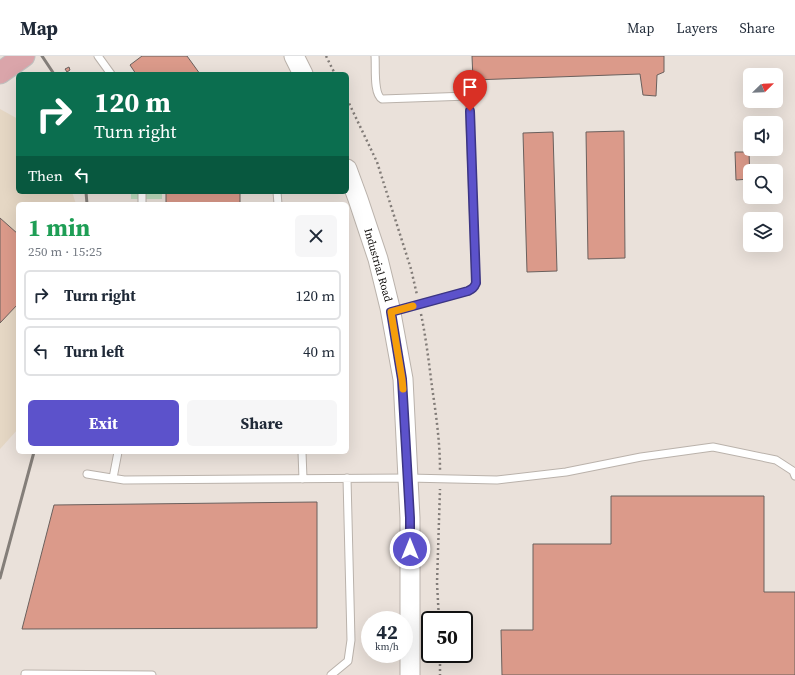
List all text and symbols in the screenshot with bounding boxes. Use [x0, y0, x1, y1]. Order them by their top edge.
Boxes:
text: Map [20, 15, 58, 41]
text: Map [627, 18, 654, 38]
text: Layers [676, 18, 718, 38]
text: Share [740, 18, 775, 38]
north arrow [743, 68, 783, 108]
map controls [743, 68, 783, 252]
pin [453, 70, 487, 111]
icon: arrive [459, 76, 481, 98]
text: 120 m [94, 83, 171, 121]
icon: right [28, 88, 80, 140]
button: sound [743, 116, 783, 156]
text: Turn right [94, 119, 176, 144]
icon: left [71, 164, 93, 186]
button: search [743, 164, 783, 204]
text: Then [28, 165, 63, 186]
text: 1 min [28, 211, 90, 244]
button: layers [743, 212, 783, 252]
button: close [295, 215, 337, 257]
street label: Industrial Road [360, 226, 396, 304]
text: 250 m · 15:25 [28, 243, 102, 260]
icon: right [30, 284, 52, 306]
text: Turn right [64, 285, 136, 306]
text: 120 m [295, 285, 335, 306]
icon: left [30, 340, 52, 362]
text: Turn left [64, 341, 124, 362]
text: 40 m [303, 341, 335, 362]
button: Exit [28, 400, 179, 446]
button: Share [187, 400, 337, 446]
position arrow [389, 528, 431, 570]
speed limit sign: 50 [421, 611, 473, 663]
text: 42 [376, 618, 398, 646]
text: km/h [375, 640, 399, 653]

